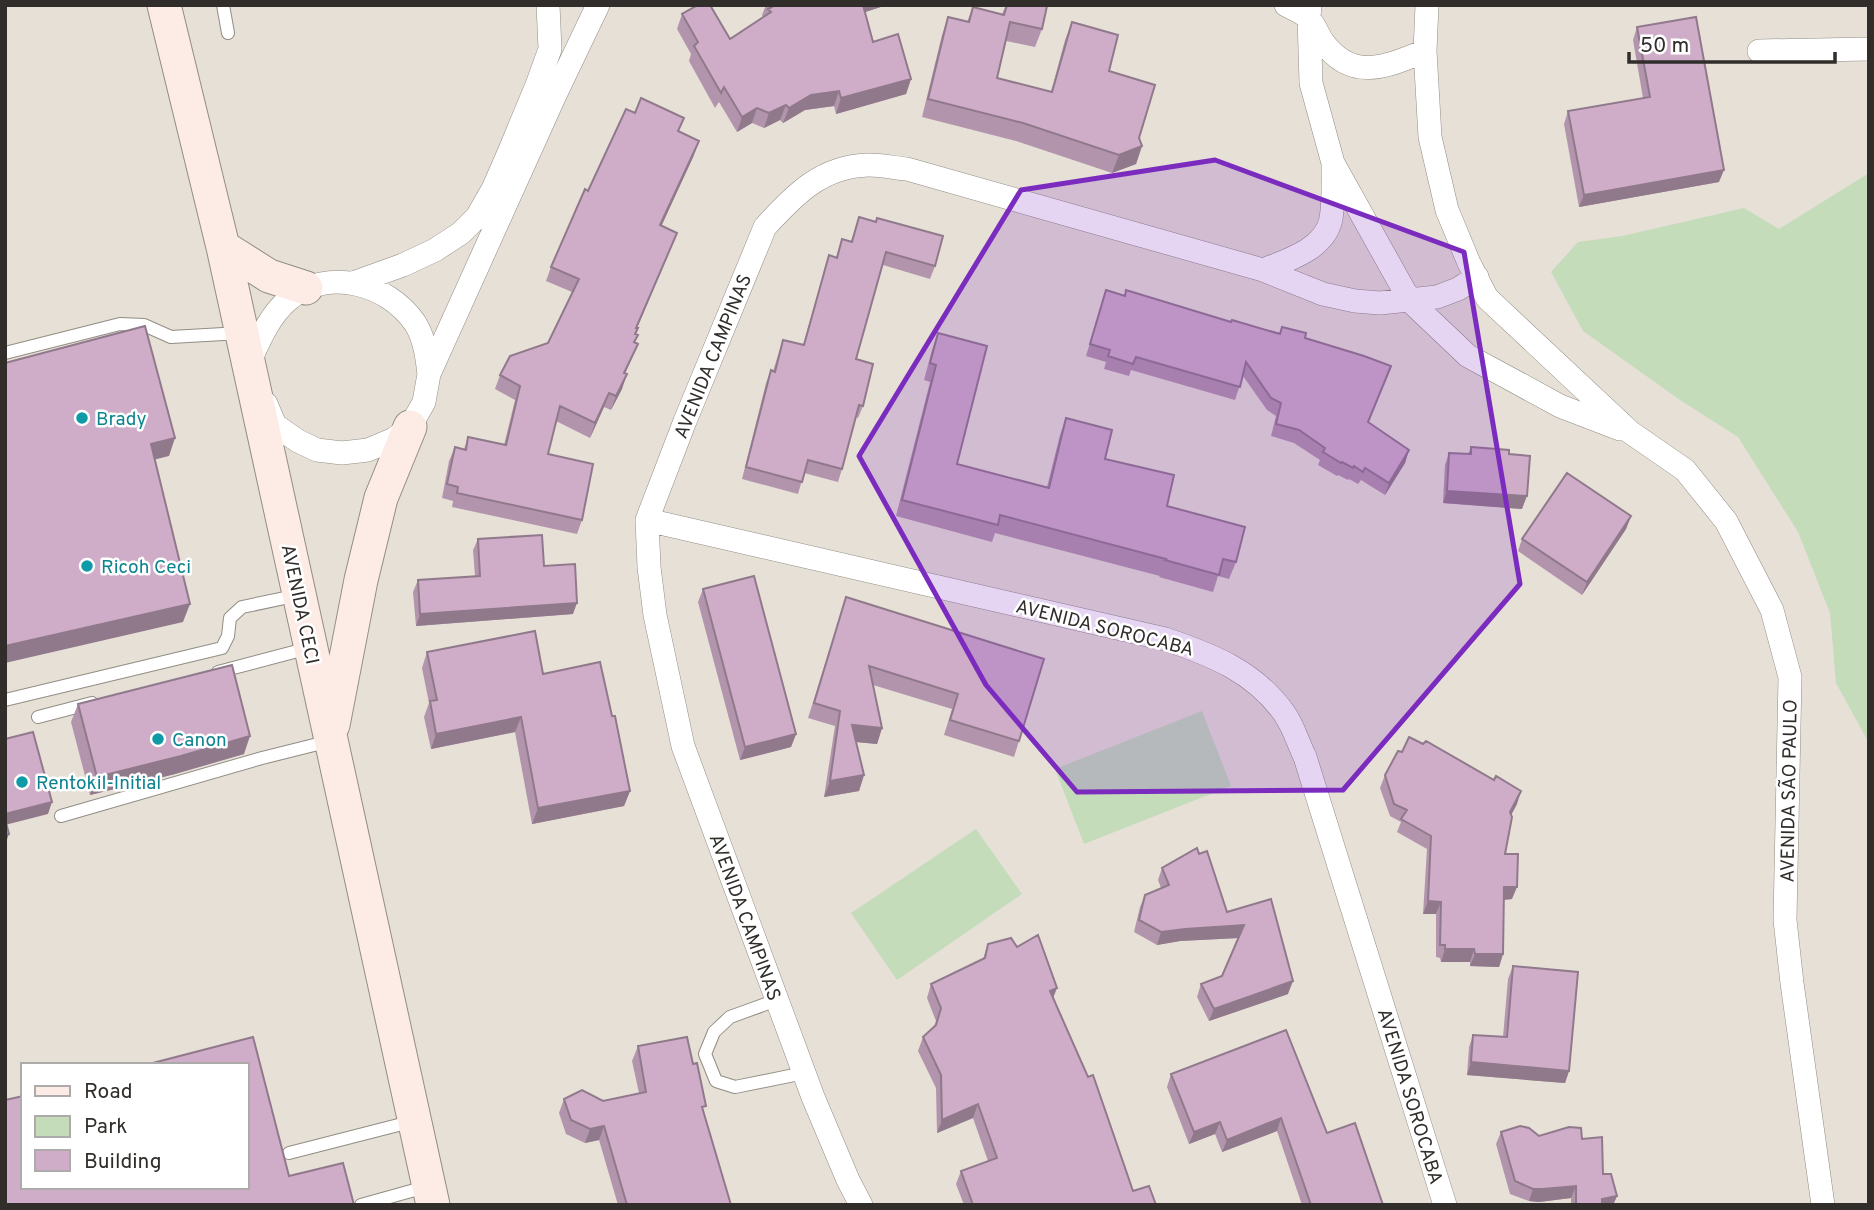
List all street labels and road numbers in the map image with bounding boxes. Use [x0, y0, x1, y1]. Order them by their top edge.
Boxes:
street label: AVENIDA CAMPINAS [670, 271, 758, 443]
street label: AVENIDA CECI [275, 542, 323, 667]
street label: AVENIDA SOROCABA [1013, 595, 1196, 663]
street label: AVENIDA SÃO PAULO [1775, 699, 1804, 883]
street label: AVENIDA CAMPINAS [703, 831, 785, 1004]
street label: AVENIDA SOROCABA [1371, 1006, 1447, 1187]

